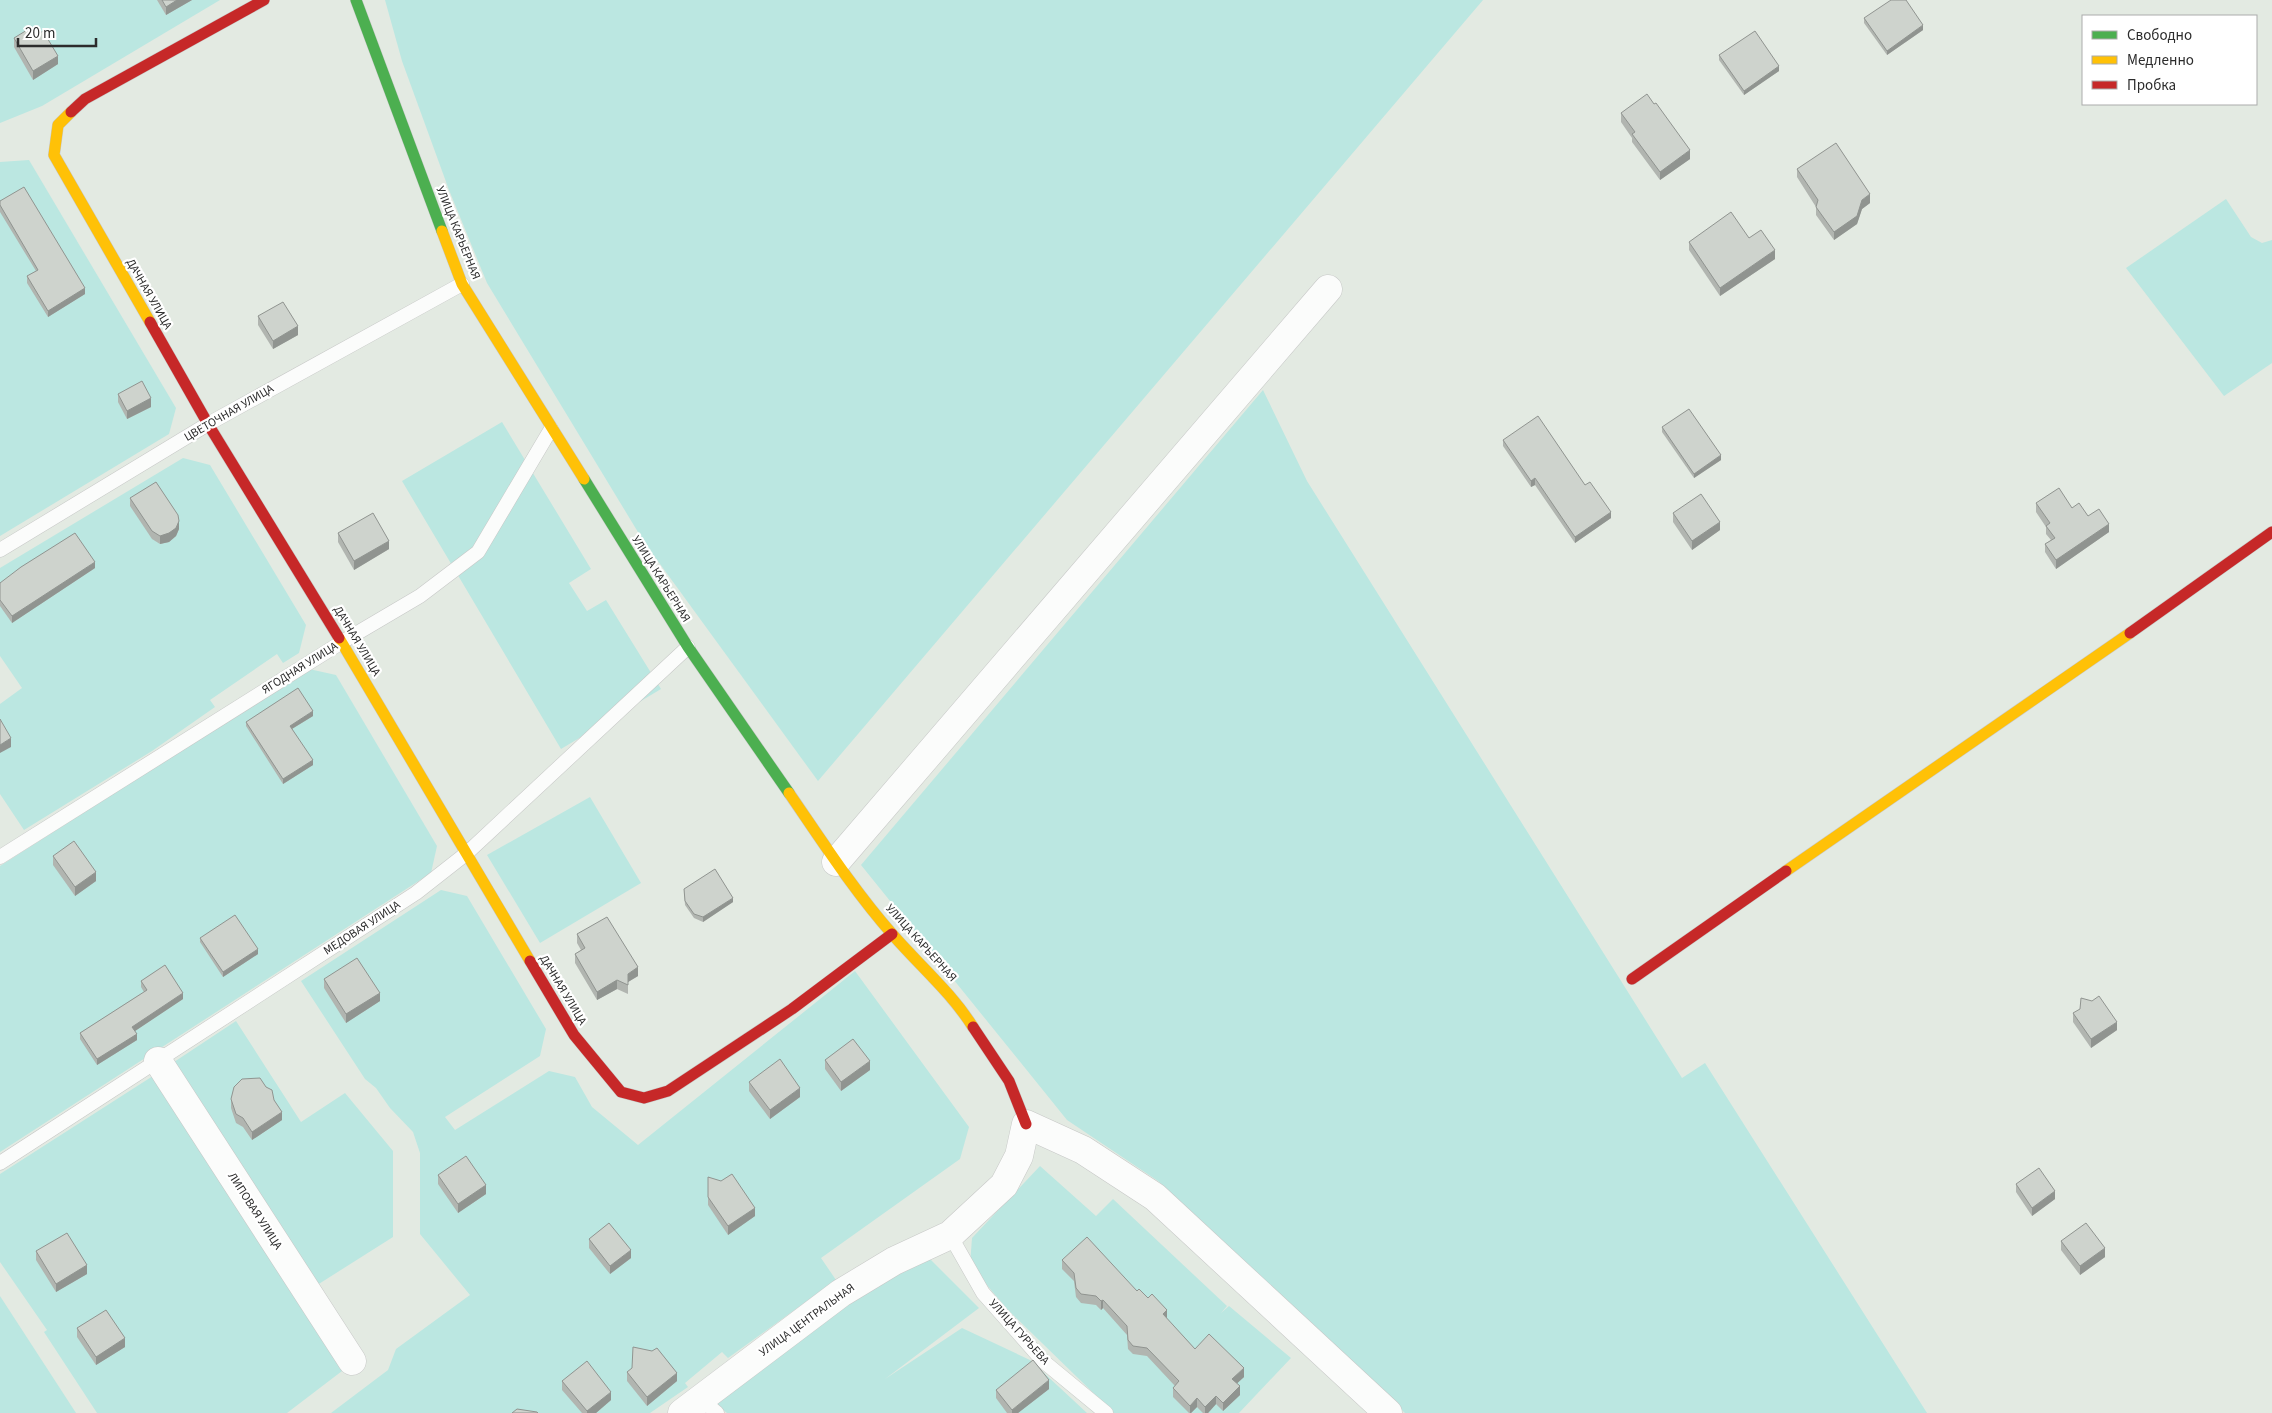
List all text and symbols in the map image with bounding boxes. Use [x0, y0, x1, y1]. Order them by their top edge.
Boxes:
scale bar [18, 15, 95, 47]
legend [2082, 15, 2257, 105]
text: 20 m [25, 23, 55, 44]
text: Свободно [2127, 25, 2192, 46]
text: Медленно [2127, 50, 2194, 71]
text: Пробка [2127, 75, 2176, 96]
street label: УЛИЦА КАРЬЕРНАЯ [432, 184, 484, 282]
street label: ДАЧНАЯ УЛИЦА [122, 255, 176, 333]
street label: ЦВЕТОЧНАЯ УЛИЦА [181, 380, 277, 446]
street label: УЛИЦА КАРЬЕРНАЯ [628, 532, 694, 626]
street label: ДАЧНАЯ УЛИЦА [329, 603, 385, 680]
street label: ЯГОДНАЯ УЛИЦА [259, 638, 342, 698]
street label: МЕДОВАЯ УЛИЦА [320, 896, 404, 959]
street label: УЛИЦА КАРЬЕРНАЯ [881, 900, 961, 986]
street label: ДАЧНАЯ УЛИЦА [535, 952, 591, 1029]
street label: ЛИПОВАЯ УЛИЦА [224, 1169, 287, 1253]
street label: УЛИЦА ЦЕНТРАЛЬНАЯ [756, 1280, 858, 1360]
street label: УЛИЦА ГУРЬЕВА [985, 1295, 1054, 1369]

